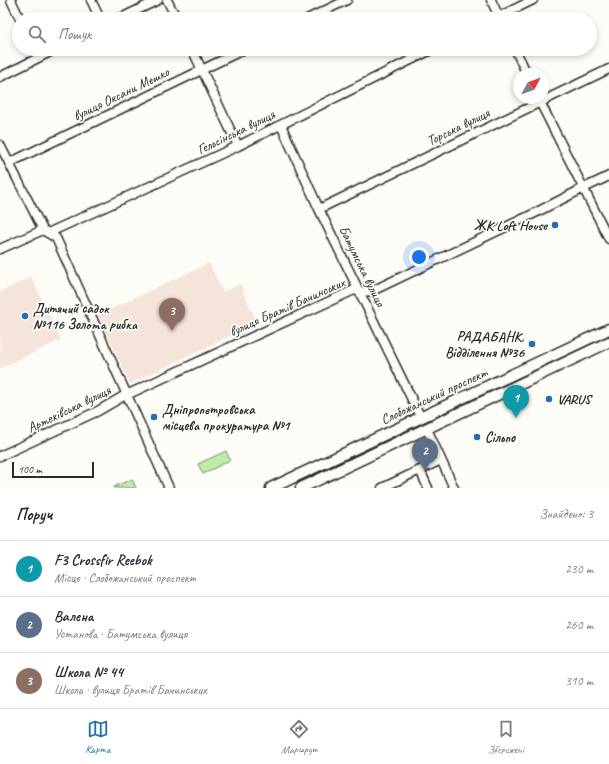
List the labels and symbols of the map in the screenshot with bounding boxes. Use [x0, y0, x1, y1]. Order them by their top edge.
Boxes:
street label: вулиця Оксани Мешко [70, 63, 173, 125]
north arrow [513, 68, 549, 104]
street label: Торська вулиця [424, 104, 493, 149]
street label: Гельсінська вулиця [194, 105, 278, 158]
place label: ЖК Loft House [474, 217, 548, 234]
marker: ЖК Loft House [550, 220, 560, 230]
street label: Батумська вулиця [335, 223, 389, 310]
your location [409, 247, 429, 267]
street label: вулиця Братів Бачинських [227, 273, 348, 340]
pin: 3 [159, 298, 185, 331]
place label: Дитячий садок №116 Золота рибка [33, 300, 138, 333]
marker: Дитячий садок №116 Золота рибка [20, 311, 30, 321]
place label: РАДАБАНК, Відділення №36 [445, 328, 525, 361]
marker: РАДАБАНК, Відділення №36 [527, 339, 537, 349]
street label: Слобожанський проспект [378, 363, 491, 428]
street label: Артеківська вулиця [25, 381, 114, 436]
pin: 1 [503, 385, 529, 418]
place label: VARUS [557, 391, 594, 408]
marker: VARUS [544, 394, 554, 404]
place label: Дніпропетровська місцева прокуратура №1 [162, 401, 291, 434]
marker: Дніпропетровська місцева прокуратура №1 [149, 412, 159, 422]
place label: Сільпо [485, 429, 516, 446]
marker: Сільпо [472, 432, 482, 442]
pin: 2 [412, 438, 438, 471]
scale bar [12, 460, 94, 479]

